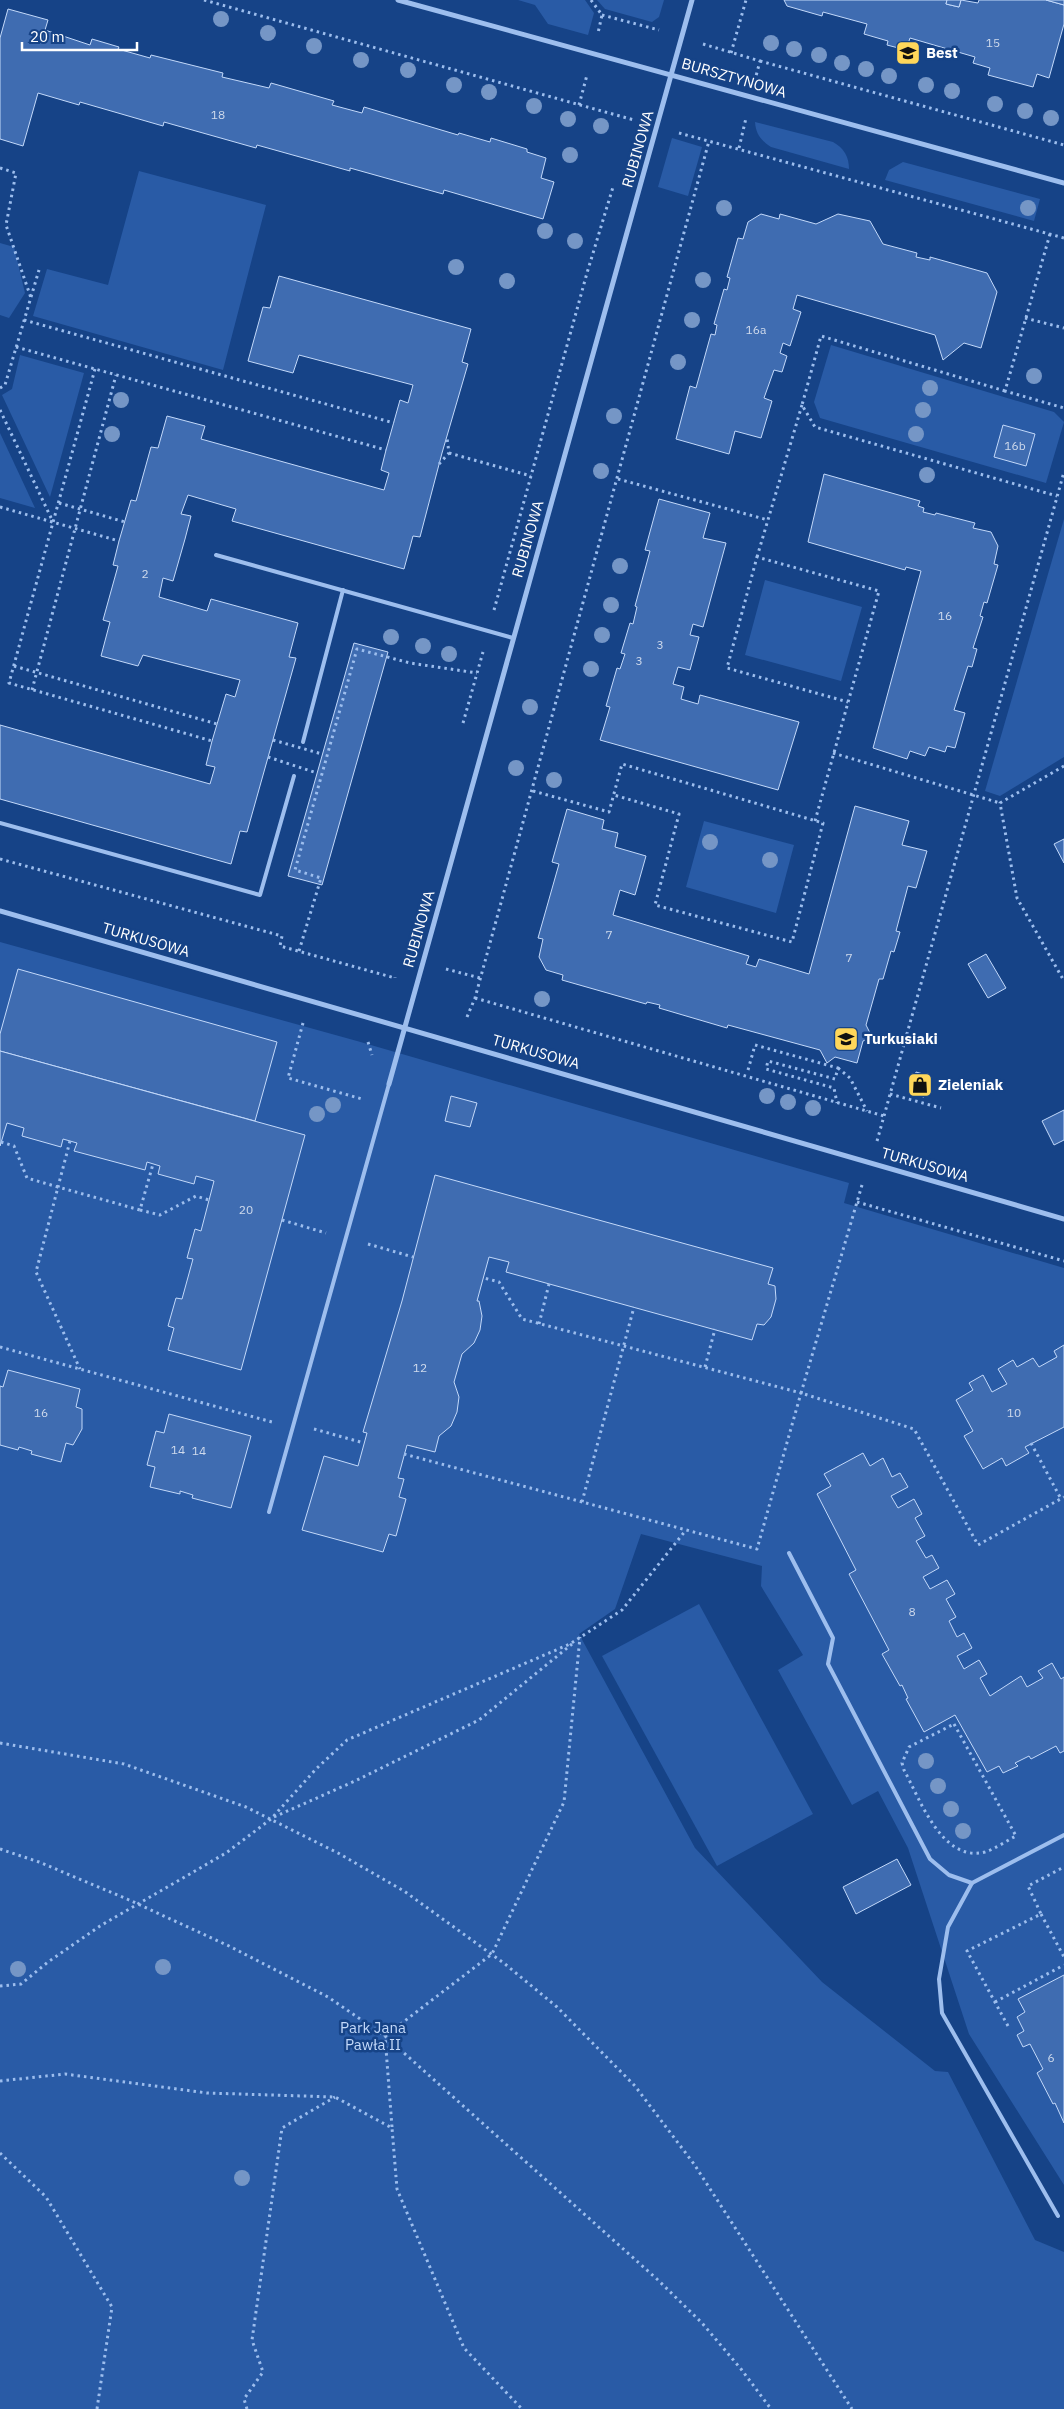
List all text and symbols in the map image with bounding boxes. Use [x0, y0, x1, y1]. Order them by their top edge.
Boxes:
scale bar [22, 20, 138, 52]
text: 20 m [30, 27, 65, 46]
house number: 15 [986, 35, 1000, 50]
school or university icon: Best [895, 40, 921, 66]
place label: Best [926, 43, 958, 62]
street label: BURSZTYNOWA [679, 53, 789, 102]
house number: 18 [211, 107, 225, 122]
street label: RUBINOWA [617, 108, 658, 190]
house number: 16a [746, 322, 767, 337]
house number: 16b [1004, 438, 1026, 453]
street label: RUBINOWA [507, 498, 548, 580]
house number: 2 [141, 566, 149, 581]
house number: 16 [938, 608, 952, 623]
house number: 3 [656, 637, 664, 652]
house number: 3 [635, 653, 643, 668]
street label: RUBINOWA [398, 888, 439, 970]
street label: TURKUSOWA [100, 918, 193, 961]
house number: 7 [605, 927, 613, 942]
house number: 7 [845, 950, 853, 965]
school or university icon: Turkusiaki [833, 1026, 859, 1052]
place label: Turkusiaki [864, 1029, 938, 1048]
street label: TURKUSOWA [490, 1030, 583, 1073]
shop icon: Zieleniak [907, 1072, 933, 1098]
place label: Zieleniak [938, 1075, 1004, 1094]
street label: TURKUSOWA [879, 1143, 972, 1186]
house number: 20 [239, 1202, 253, 1217]
house number: 12 [413, 1360, 427, 1375]
house number: 16 [34, 1405, 48, 1420]
house number: 10 [1007, 1405, 1021, 1420]
house number: 14 [171, 1442, 185, 1457]
house number: 14 [192, 1443, 206, 1458]
house number: 8 [908, 1604, 916, 1619]
park label: Park Jana Pawła II [340, 2018, 406, 2054]
house number: 6 [1047, 2050, 1055, 2065]

